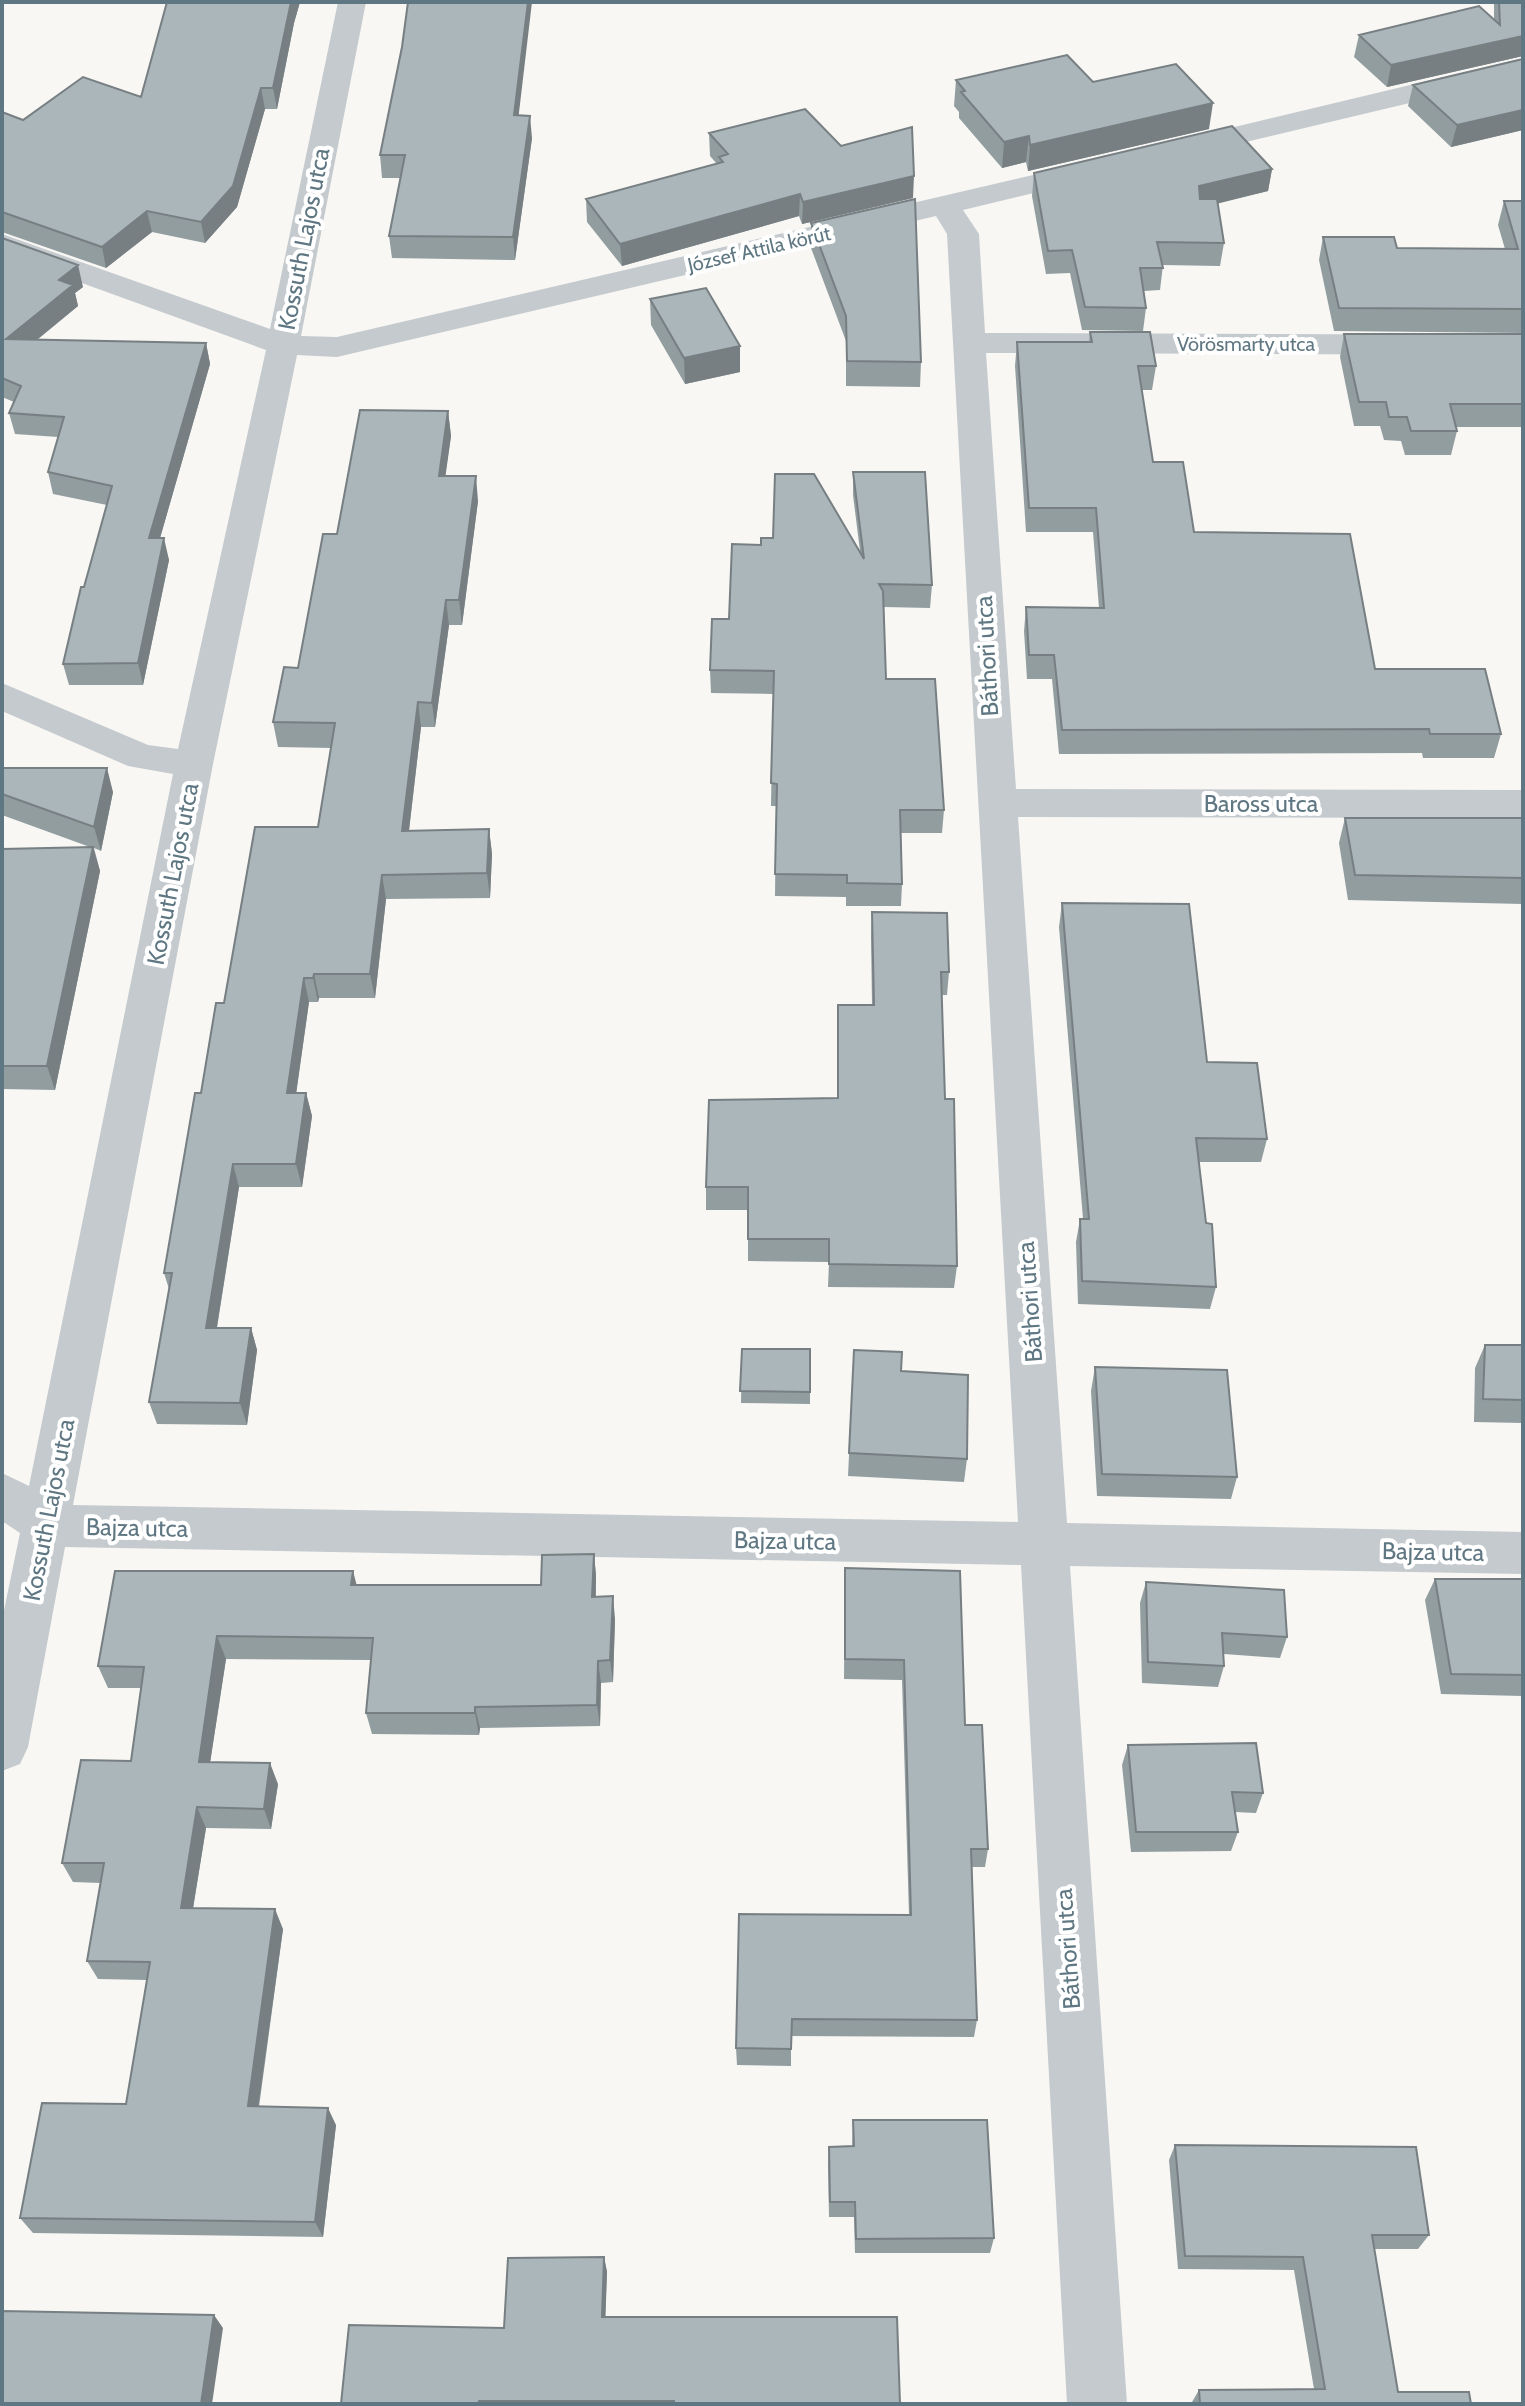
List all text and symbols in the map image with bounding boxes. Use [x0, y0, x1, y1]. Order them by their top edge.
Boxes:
street label: Kossuth Lajos utca [272, 145, 335, 333]
street label: József Attila körút [684, 221, 833, 277]
street label: Vörösmarty utca [1177, 332, 1315, 356]
street label: Báthori utca [969, 594, 1004, 717]
street label: Kossuth Lajos utca [141, 780, 204, 968]
street label: Baross utca [1204, 789, 1319, 818]
street label: Báthori utca [1011, 1240, 1048, 1363]
street label: Kossuth Lajos utca [17, 1416, 80, 1604]
street label: Bajza utca [86, 1512, 189, 1543]
street label: Bajza utca [734, 1525, 837, 1556]
street label: Bajza utca [1382, 1536, 1485, 1567]
street label: Báthori utca [1049, 1887, 1086, 2010]

